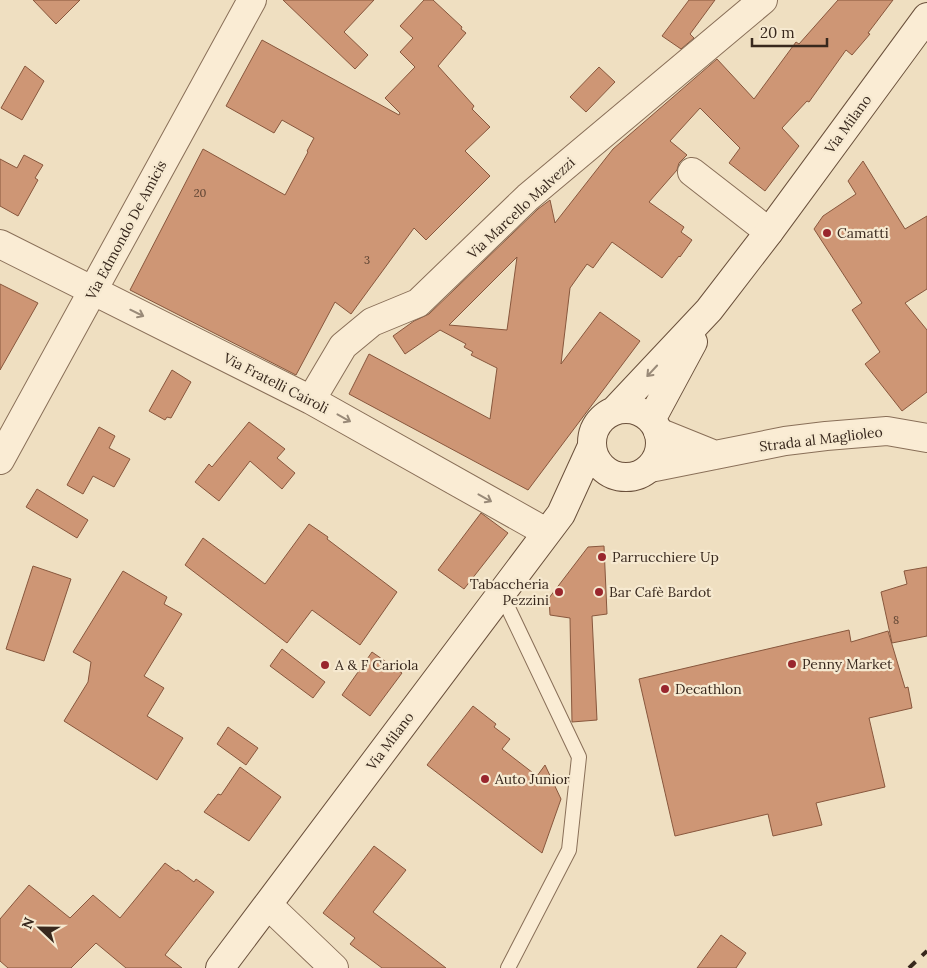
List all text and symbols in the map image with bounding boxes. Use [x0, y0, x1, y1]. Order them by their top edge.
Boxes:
scale bar [752, 15, 827, 47]
text: 20 m [760, 23, 795, 42]
street label: Via Milano [820, 91, 875, 158]
street label: Via Marcello Malvezzi [463, 153, 579, 263]
street label: Via Edmondo De Amicis [81, 157, 170, 304]
house number: 20 [194, 186, 207, 200]
place label: Camatti [837, 224, 889, 242]
marker: Camatti [821, 227, 833, 239]
house number: 3 [364, 253, 370, 267]
one-way arrow [129, 308, 144, 318]
street label: Via Fratelli Cairoli [220, 348, 332, 417]
one-way arrow [646, 365, 658, 378]
one-way arrow [336, 413, 351, 423]
street label: Strada al Maglioleo [758, 423, 884, 455]
one-way arrow [478, 493, 492, 503]
place label: Parrucchiere Up [612, 548, 719, 566]
marker: Parrucchiere Up [596, 551, 608, 563]
place label: Tabaccheria Pezzini [470, 575, 549, 609]
place label: Bar Cafè Bardot [609, 583, 712, 601]
marker: Tabaccheria Pezzini [553, 586, 565, 598]
marker: Bar Cafè Bardot [593, 586, 605, 598]
house number: 8 [893, 613, 899, 627]
place label: Penny Market [802, 655, 893, 673]
place label: A & F Cariola [334, 656, 418, 674]
marker: Penny Market [786, 658, 798, 670]
marker: A & F Cariola [319, 659, 331, 671]
place label: Decathlon [675, 680, 742, 698]
marker: Decathlon [659, 683, 671, 695]
street label: Via Milano [362, 708, 418, 774]
place label: Auto Junior [494, 770, 570, 788]
marker: Auto Junior [479, 773, 491, 785]
north arrow [15, 903, 65, 953]
text: N [18, 915, 38, 932]

